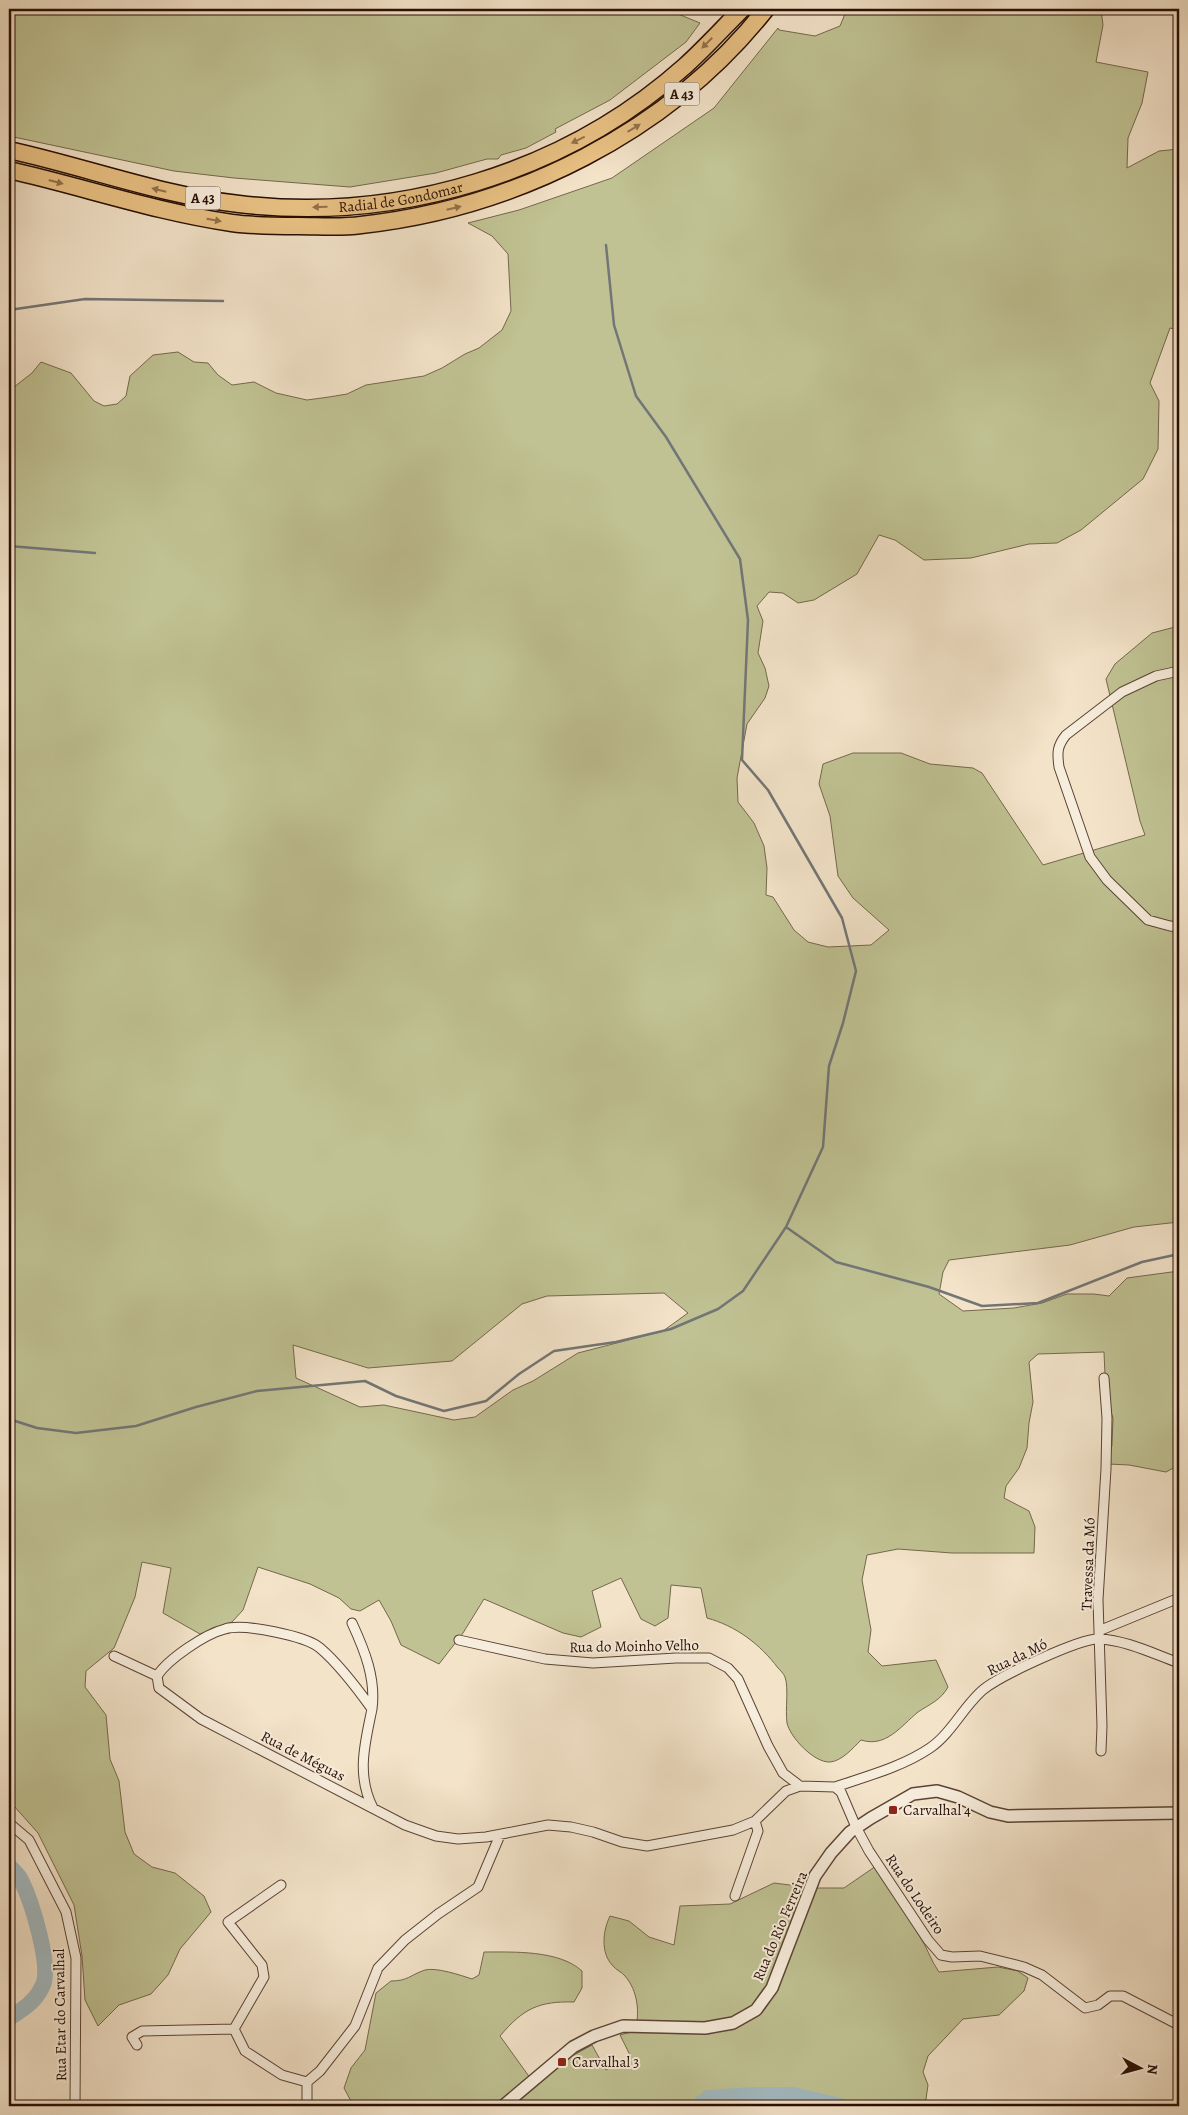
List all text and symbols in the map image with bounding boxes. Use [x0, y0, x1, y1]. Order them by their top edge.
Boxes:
one-way arrow [702, 37, 714, 49]
road number: A 43 [664, 82, 700, 106]
one-way arrow [627, 124, 640, 133]
one-way arrow [570, 136, 585, 144]
street label: Radial de Gondomar [338, 177, 465, 217]
one-way arrow [48, 179, 63, 187]
one-way arrow [151, 186, 166, 194]
road number: A 43 [186, 187, 220, 210]
one-way arrow [312, 203, 328, 211]
one-way arrow [447, 204, 462, 212]
one-way arrow [206, 217, 222, 225]
street label: Travessa da Mó [1076, 1517, 1100, 1611]
street label: Rua da Mó [984, 1634, 1050, 1680]
street label: Rua do Moinho Velho [569, 1635, 699, 1657]
street label: Rua de Méguas [257, 1726, 349, 1786]
place label: Carvalhal 4 [903, 1800, 971, 1820]
marker: Carvalhal 4 [887, 1804, 899, 1816]
street label: Rua do Lodeiro [881, 1850, 949, 1938]
street label: Rua do Rio Ferreira [748, 1868, 812, 1984]
street label: Rua Etar do Carvalhal [49, 1948, 71, 2082]
north arrow [1116, 2042, 1166, 2092]
place label: Carvalhal 3 [572, 2052, 639, 2072]
marker: Carvalhal 3 [556, 2056, 568, 2068]
text: N [1142, 2063, 1162, 2075]

